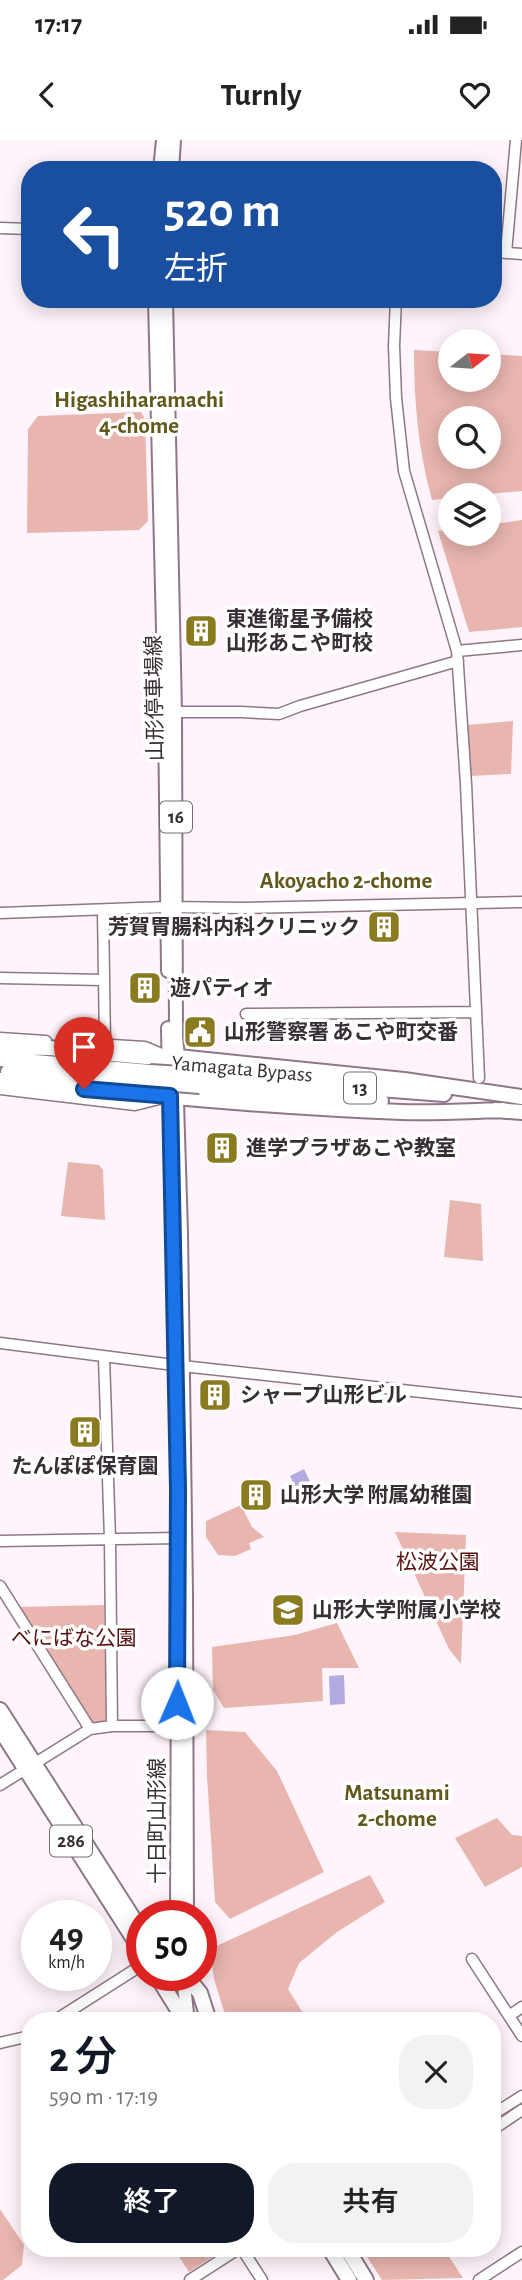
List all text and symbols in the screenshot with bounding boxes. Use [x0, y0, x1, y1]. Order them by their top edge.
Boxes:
text: 17:17 [35, 11, 82, 37]
icon: back [28, 76, 66, 114]
icon: heart [456, 76, 494, 114]
text: Turnly [220, 79, 302, 111]
text: 520 m [164, 187, 281, 236]
icon: left [49, 189, 140, 280]
text: 左折 [164, 253, 228, 285]
north arrow [438, 329, 500, 392]
map controls [438, 329, 501, 546]
district label: Higashiharamachi 4-chome [54, 389, 224, 438]
button: search [438, 406, 501, 469]
button: layers [438, 483, 501, 546]
place label: 東進衛星予備校 山形あこや町校 [226, 607, 373, 654]
building icon: 東進衛星予備校 山形あこや町校 [182, 612, 220, 650]
street label: 山形停車場線 [142, 635, 167, 761]
road number: 16 [160, 802, 192, 832]
district label: Akoyacho 2-chome [260, 870, 432, 893]
building icon: 芳賀胃腸科内科クリニック [365, 908, 403, 946]
place label: 芳賀胃腸科内科クリニック [108, 916, 360, 938]
building icon: 遊パティオ [126, 969, 164, 1007]
place label: 遊パティオ [170, 976, 274, 999]
public building icon: 山形警察署 あこや町交番 [181, 1013, 219, 1051]
pin [54, 1017, 114, 1089]
place label: 山形警察署 あこや町交番 [224, 1021, 458, 1043]
icon: arrive [65, 1028, 103, 1066]
street label: Yamagata Bypass [171, 1052, 313, 1086]
road number: 13 [344, 1072, 376, 1104]
building icon: 進学プラザあこや教室 [203, 1129, 241, 1167]
place label: 進学プラザあこや教室 [246, 1137, 456, 1159]
building icon: シャープ山形ビル [196, 1376, 234, 1414]
place label: シャープ山形ビル [240, 1384, 407, 1406]
building icon: たんぽぽ保育園 [66, 1413, 104, 1451]
place label: たんぽぽ保育園 [12, 1455, 159, 1477]
building icon: 山形大学 附属幼稚園 [237, 1476, 275, 1514]
place label: 山形大学 附属幼稚園 [280, 1484, 472, 1506]
park label: 松波公園 [396, 1551, 480, 1573]
school or university icon: 山形大学附属小学校 [269, 1591, 307, 1629]
place label: 山形大学附属小学校 [312, 1599, 501, 1621]
park label: べにばな公園 [11, 1627, 137, 1649]
position arrow [140, 1666, 214, 1740]
street label: 十日町山形線 [146, 1758, 168, 1884]
district label: Matsunami 2-chome [344, 1782, 450, 1831]
road number: 286 [50, 1826, 92, 1856]
speed limit sign: 50 [126, 1900, 217, 1991]
text: 49 [49, 1919, 84, 1954]
text: km/h [48, 1954, 85, 1972]
button: close [399, 2035, 473, 2109]
text: 2 分 [49, 2037, 117, 2079]
text: 590 m · 17:19 [49, 2086, 158, 2109]
button: 終了 [49, 2163, 254, 2243]
button: 共有 [268, 2163, 473, 2243]

